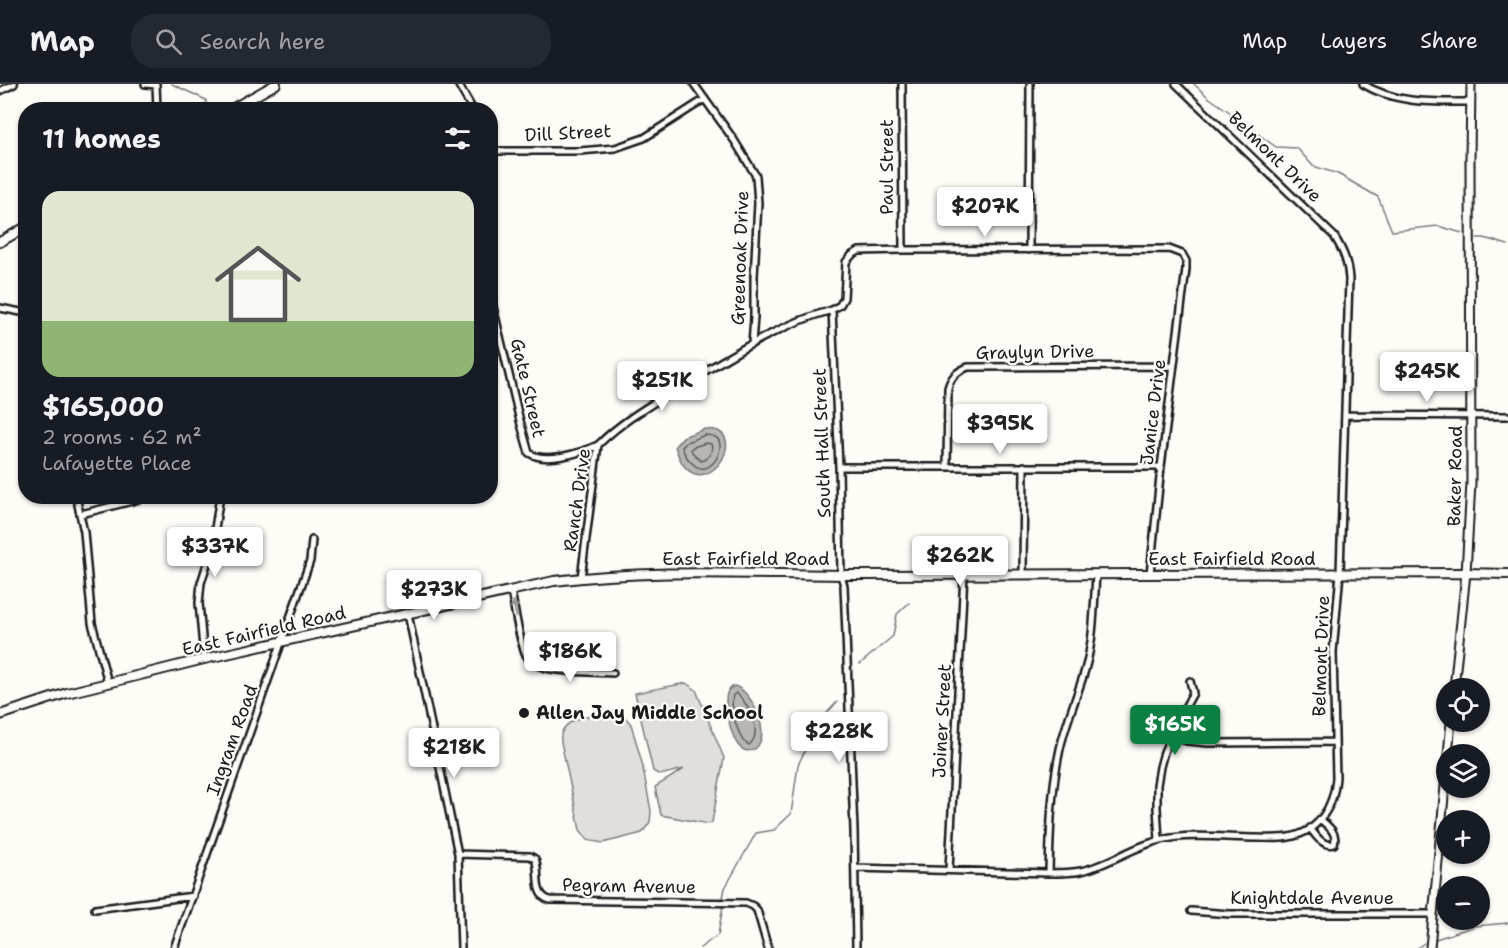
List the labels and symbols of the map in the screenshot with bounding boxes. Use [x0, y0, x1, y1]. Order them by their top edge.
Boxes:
street label: Belmont Drive [1223, 106, 1327, 208]
street label: Dill Street [524, 119, 612, 147]
street label: Paul Street [875, 119, 899, 215]
pin: $207K [943, 187, 1027, 238]
street label: Greenoak Drive [726, 190, 754, 326]
street label: Gate Street [505, 336, 551, 440]
street label: Graylyn Drive [975, 339, 1095, 365]
pin: $245K [1385, 352, 1469, 403]
street label: Janice Drive [1135, 358, 1171, 466]
pin: $251K [620, 361, 704, 412]
street label: South Hall Street [807, 368, 837, 518]
pin: $395K [958, 404, 1042, 455]
street label: Baker Road [1442, 425, 1468, 527]
street label: Ranch Drive [558, 447, 596, 553]
pin: $337K [173, 527, 257, 578]
pin: $262K [918, 536, 1002, 587]
street label: East Fairfield Road [662, 547, 830, 571]
street label: East Fairfield Road [1148, 547, 1316, 571]
pin: $273K [392, 570, 476, 621]
street label: Belmont Drive [1307, 595, 1335, 717]
one-way arrow [510, 599, 519, 618]
street label: East Fairfield Road [180, 600, 348, 662]
pin: $186K [528, 632, 612, 683]
street label: Joiner Street [927, 663, 957, 779]
street label: Ingram Road [201, 681, 263, 799]
place label: Allen Jay Middle School [536, 701, 764, 725]
pin: $165K [1133, 705, 1217, 756]
marker: Allen Jay Middle School [517, 706, 531, 720]
pin: $228K [797, 712, 881, 763]
pin: $218K [412, 728, 496, 779]
street label: Pegram Avenue [562, 873, 696, 899]
street label: Knightdale Avenue [1230, 886, 1394, 910]

